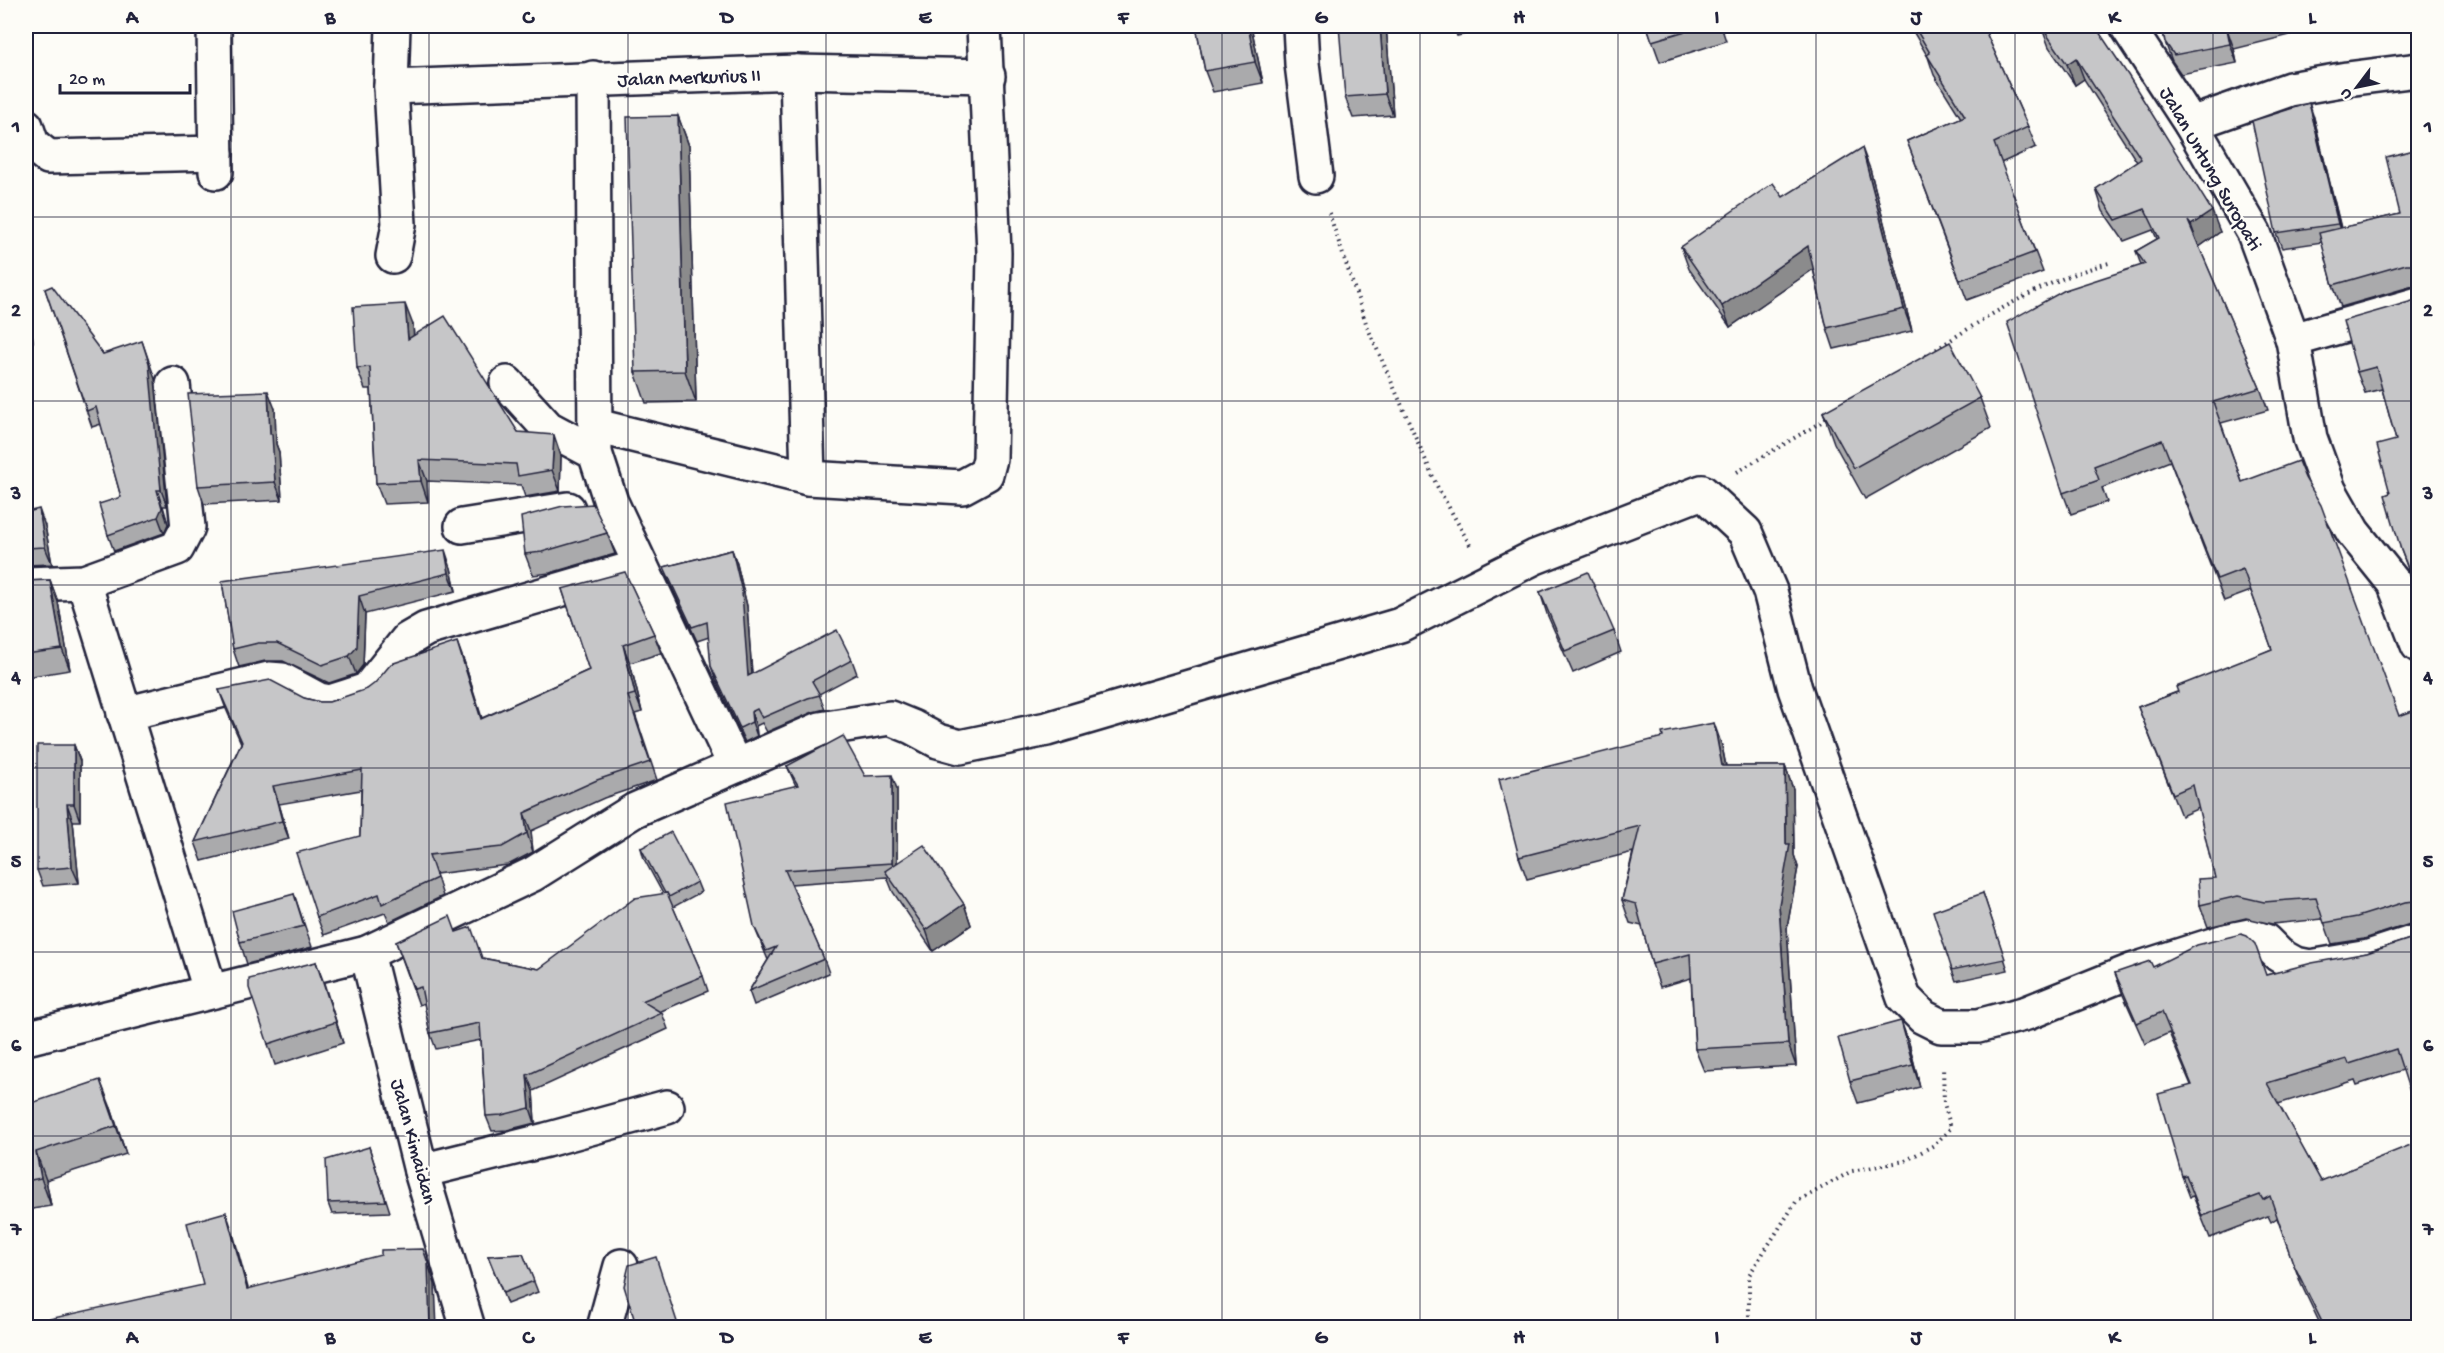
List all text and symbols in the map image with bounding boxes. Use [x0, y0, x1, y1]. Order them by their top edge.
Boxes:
text: A [125, 8, 140, 31]
text: B [324, 8, 336, 31]
text: C [522, 8, 536, 31]
text: D [718, 8, 734, 31]
text: E [919, 8, 933, 31]
text: F [1117, 8, 1130, 31]
text: G [1315, 8, 1329, 31]
text: H [1513, 8, 1525, 31]
text: I [1715, 8, 1720, 31]
text: J [1910, 8, 1923, 31]
text: K [2107, 8, 2122, 31]
text: L [2308, 8, 2317, 31]
scale bar [60, 57, 190, 95]
north arrow [2327, 57, 2387, 117]
street label: Jalan Merkurius II [617, 66, 761, 93]
text: 20 m [69, 70, 105, 91]
text: U [2336, 83, 2358, 102]
street label: Jalan Untung Suropati [2153, 84, 2265, 256]
text: 1 [11, 117, 20, 140]
text: 1 [2423, 117, 2432, 140]
text: 2 [11, 301, 21, 324]
text: 2 [2423, 301, 2433, 324]
text: 3 [10, 484, 21, 507]
text: 3 [2422, 484, 2433, 507]
text: 4 [10, 668, 21, 691]
text: 4 [2422, 668, 2433, 691]
text: 5 [11, 852, 22, 875]
text: 5 [2423, 852, 2434, 875]
text: 6 [11, 1036, 22, 1059]
text: 6 [2423, 1036, 2434, 1059]
street label: Jalan Kimaidan [384, 1077, 440, 1208]
text: 7 [10, 1220, 23, 1243]
text: 7 [2422, 1220, 2435, 1243]
text: A [125, 1328, 140, 1351]
text: B [324, 1328, 336, 1351]
text: C [522, 1328, 536, 1351]
text: D [718, 1328, 734, 1351]
text: E [919, 1328, 933, 1351]
text: F [1117, 1328, 1130, 1351]
text: G [1315, 1328, 1329, 1351]
text: H [1513, 1328, 1525, 1351]
text: I [1715, 1328, 1720, 1351]
text: J [1910, 1328, 1923, 1351]
text: K [2107, 1328, 2122, 1351]
text: L [2308, 1328, 2317, 1351]

